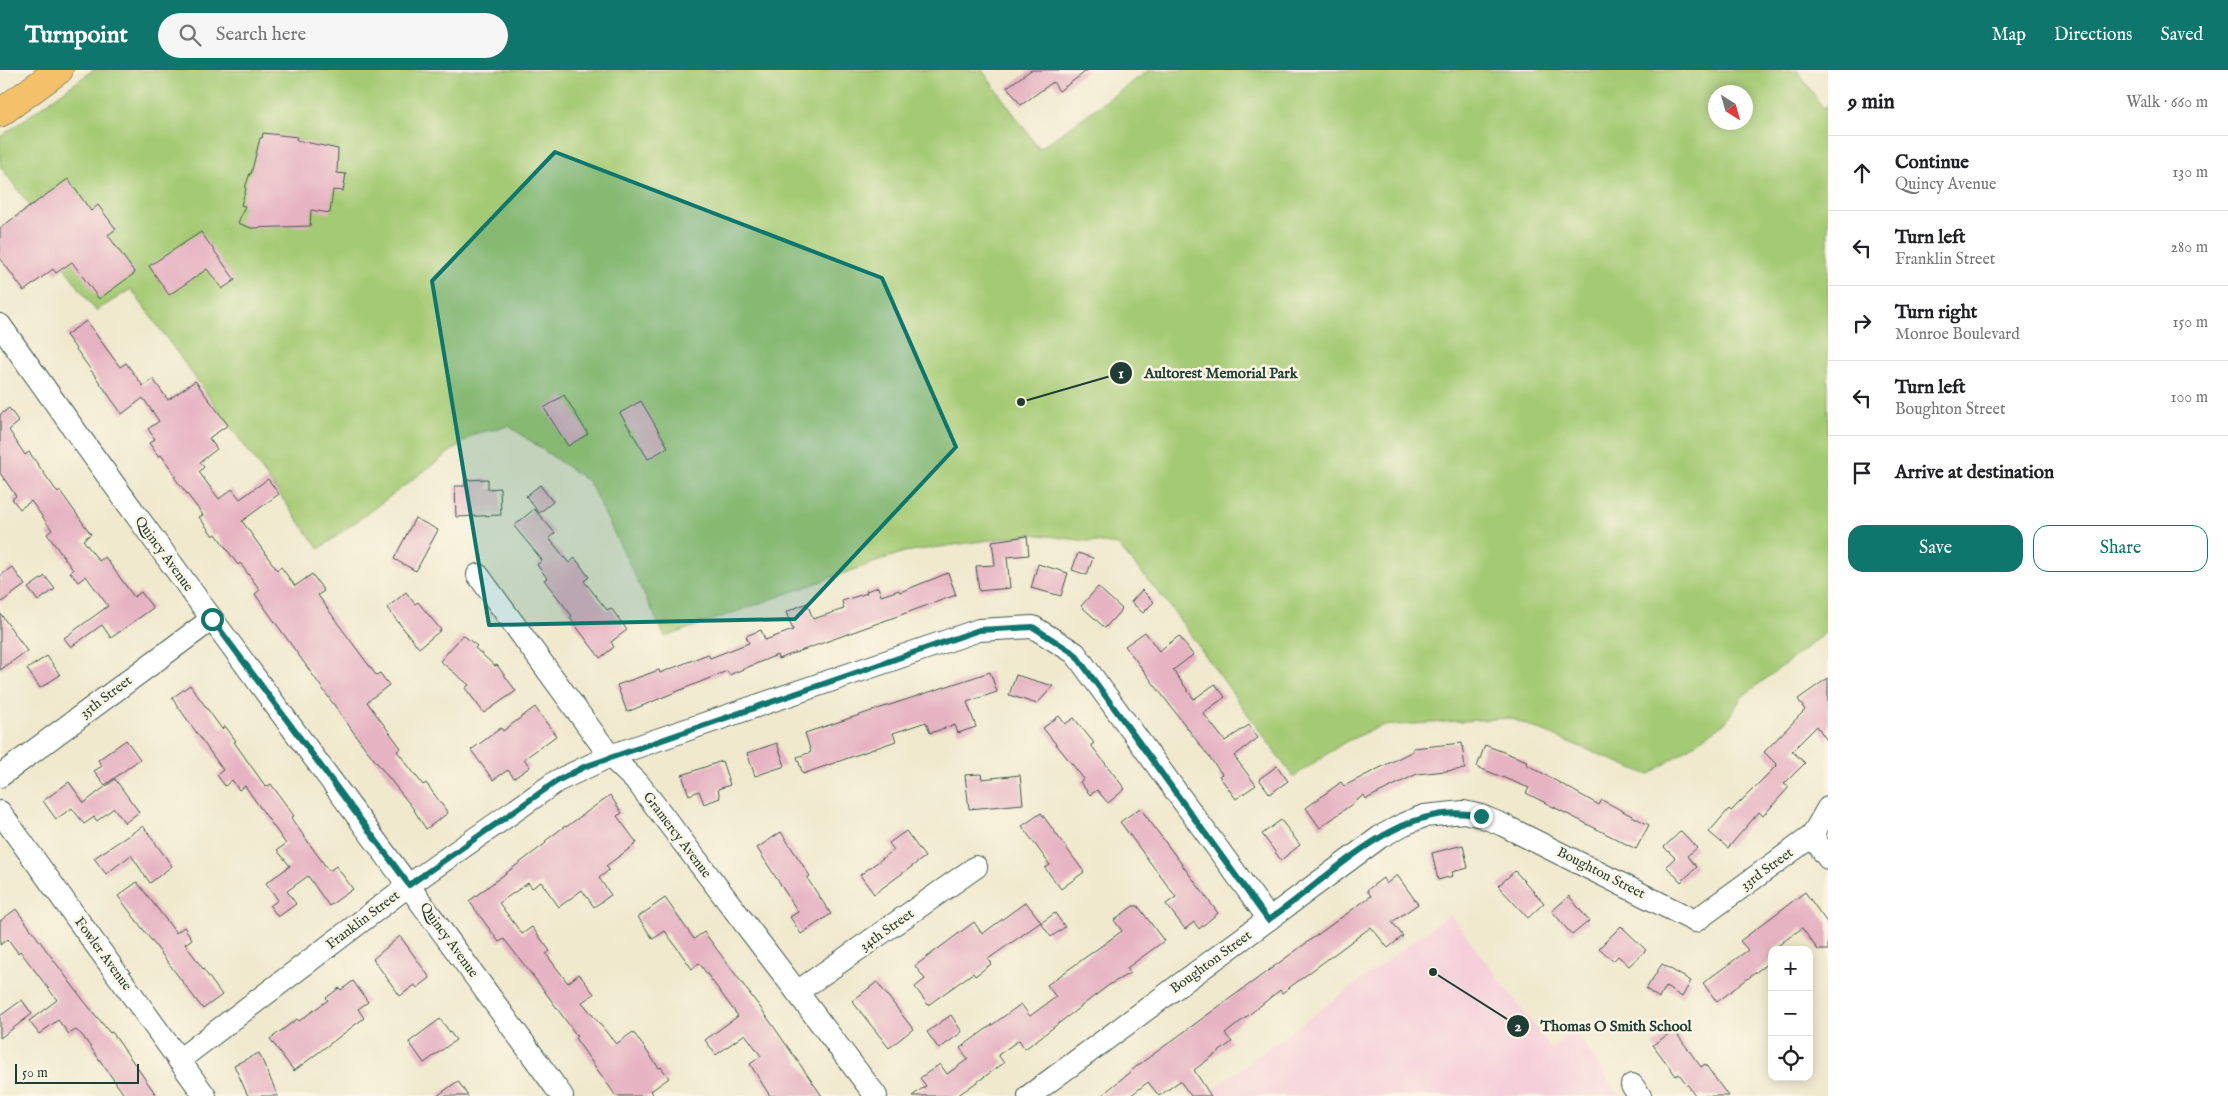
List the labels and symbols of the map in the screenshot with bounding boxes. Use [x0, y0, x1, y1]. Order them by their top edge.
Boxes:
north arrow [1708, 85, 1753, 130]
callout: Aultorest Memorial Park [1109, 358, 1307, 388]
text: 1 [1118, 364, 1124, 383]
text: Aultorest Memorial Park [1143, 364, 1299, 383]
street label: Quincy Avenue [131, 513, 198, 596]
route start [201, 608, 224, 631]
street label: 35th Street [76, 672, 136, 722]
street label: Gramercy Avenue [639, 788, 716, 882]
route end [1470, 805, 1493, 828]
street label: Boughton Street [1554, 843, 1648, 903]
street label: 33rd Street [1737, 844, 1797, 894]
street label: Franklin Street [323, 886, 404, 954]
street label: Quincy Avenue [416, 899, 483, 982]
street label: 34th Street [856, 905, 918, 955]
street label: Fowler Avenue [70, 914, 136, 995]
street label: Boughton Street [1167, 926, 1256, 998]
callout: Thomas O Smith School [1505, 1011, 1702, 1041]
text: 2 [1514, 1017, 1522, 1036]
text: Thomas O Smith School [1539, 1017, 1693, 1036]
scale bar [15, 1061, 139, 1084]

